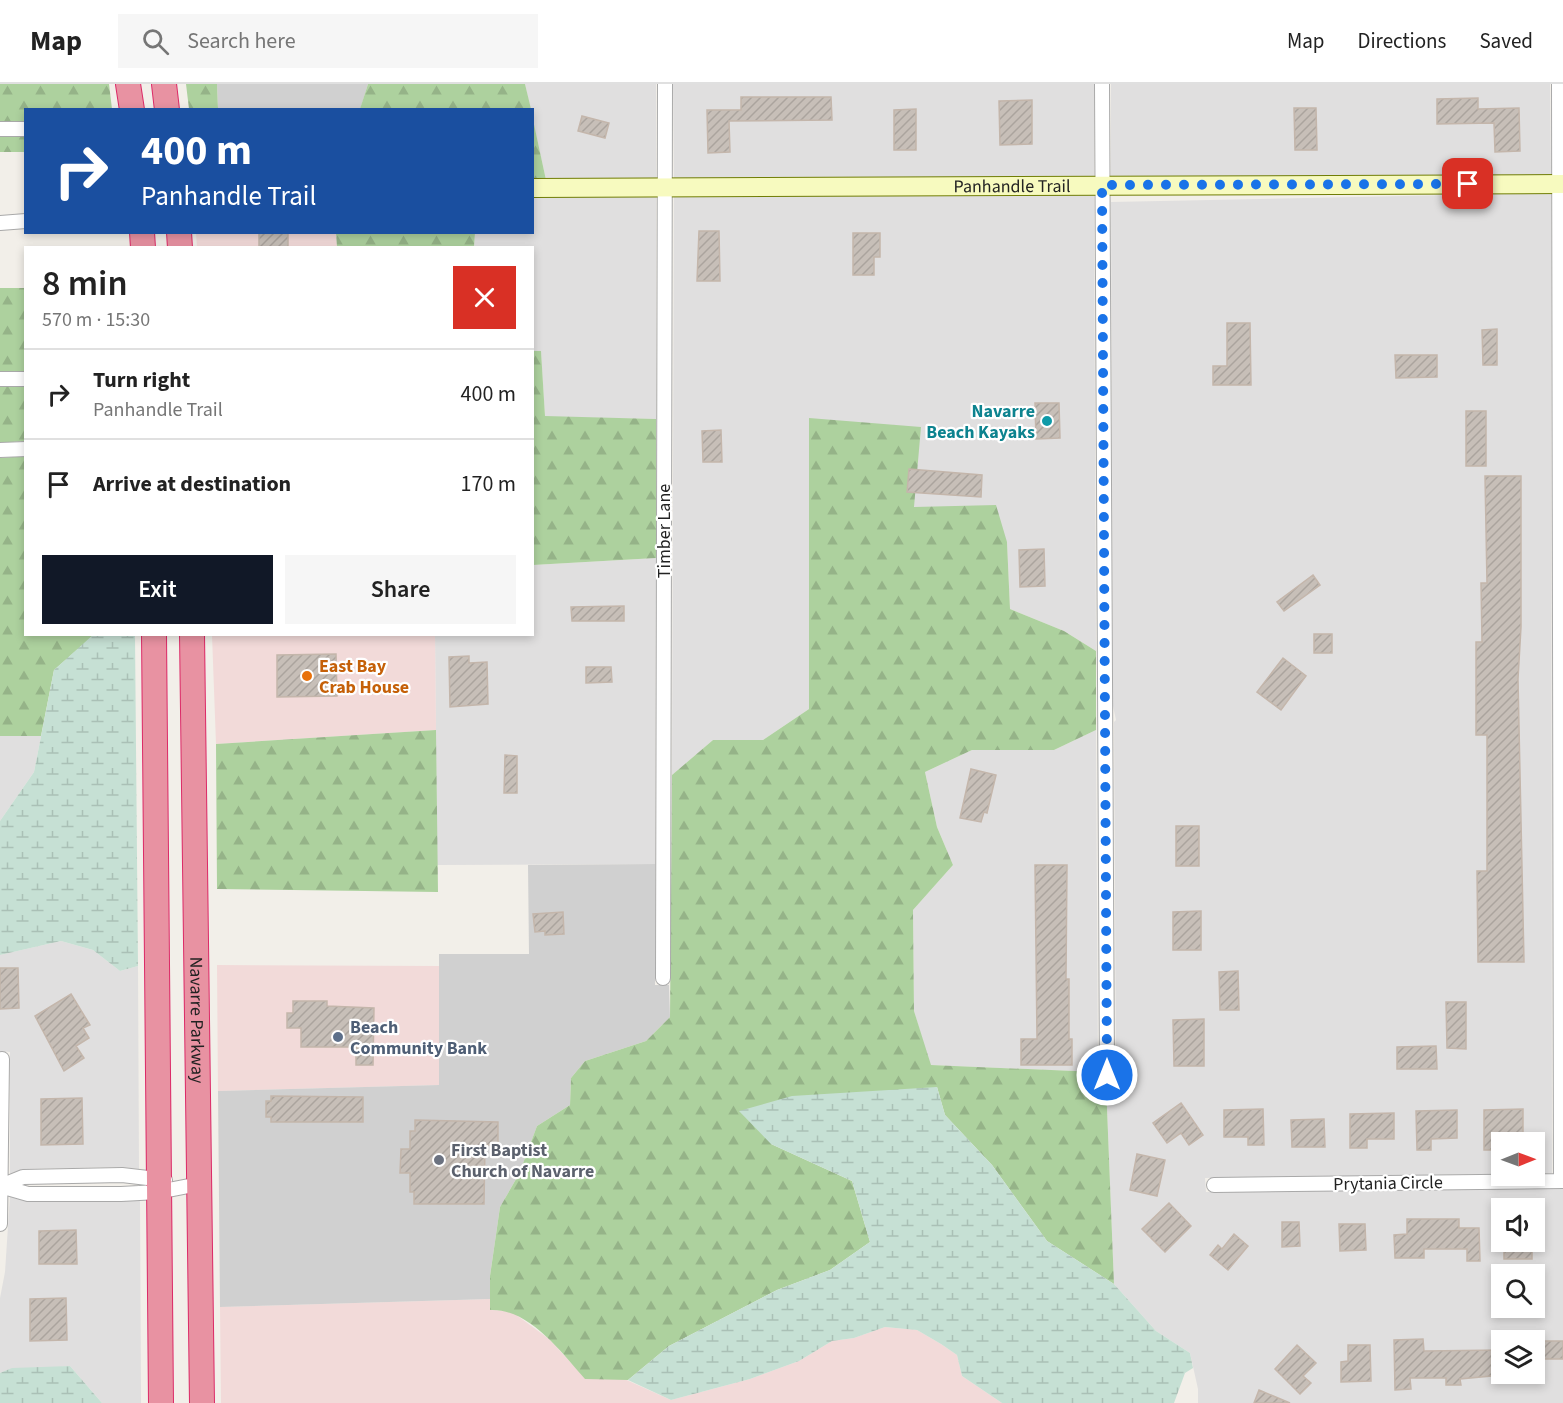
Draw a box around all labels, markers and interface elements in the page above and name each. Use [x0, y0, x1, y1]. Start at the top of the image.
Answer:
search box [118, 14, 538, 68]
text: Map [30, 21, 82, 61]
icon: search [139, 25, 172, 58]
text: Search here [187, 25, 296, 57]
text: Map [1287, 26, 1325, 56]
text: Directions [1358, 26, 1446, 56]
text: Saved [1479, 26, 1533, 56]
text: 400 m [141, 121, 252, 181]
icon: right [42, 132, 120, 210]
pin [1442, 158, 1493, 209]
icon: arrive [1451, 167, 1484, 200]
street label: Panhandle Trail [953, 174, 1071, 199]
text: Panhandle Trail [141, 177, 316, 216]
text: 8 min [42, 258, 128, 309]
button: close [453, 266, 516, 329]
text: 570 m · 15:30 [42, 306, 150, 334]
text: Turn right [93, 364, 190, 396]
icon: right [42, 378, 75, 411]
text: 400 m [461, 378, 516, 410]
text: Panhandle Trail [93, 396, 223, 424]
place label: Navarre Beach Kayaks [926, 399, 1035, 445]
marker: Navarre Beach Kayaks [1040, 414, 1054, 428]
icon: arrive [42, 468, 75, 501]
text: Arrive at destination [93, 468, 291, 500]
text: 170 m [461, 468, 516, 500]
street label: Timber Lane [652, 484, 677, 578]
button: Exit [42, 555, 273, 624]
button: Share [285, 555, 516, 624]
place label: East Bay Crab House [319, 654, 409, 700]
marker: East Bay Crab House [300, 669, 314, 683]
street label: Navarre Parkway [183, 956, 210, 1084]
place label: Beach Community Bank [350, 1015, 487, 1061]
marker: Beach Community Bank [331, 1030, 345, 1044]
position arrow [1075, 1043, 1139, 1107]
north arrow [1491, 1132, 1545, 1186]
map controls [1491, 1132, 1545, 1384]
place label: First Baptist Church of Navarre [451, 1138, 594, 1184]
marker: First Baptist Church of Navarre [432, 1153, 446, 1167]
street label: Prytania Circle [1333, 1170, 1443, 1197]
button: sound [1491, 1198, 1545, 1252]
button: search [1491, 1264, 1545, 1318]
button: layers [1491, 1330, 1545, 1384]

